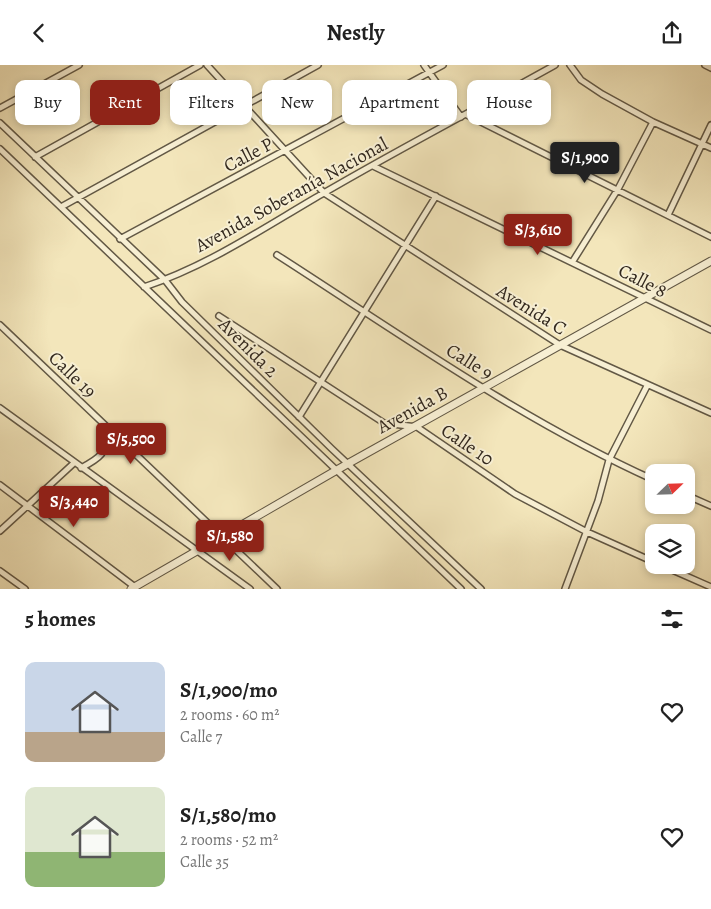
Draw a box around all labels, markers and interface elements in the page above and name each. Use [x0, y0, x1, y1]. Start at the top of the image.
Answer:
text: Nestly [326, 18, 385, 48]
icon: back [25, 19, 53, 47]
icon: share [658, 19, 686, 47]
chip: Buy [15, 80, 80, 125]
chip: Rent [90, 80, 160, 125]
chip: Filters [170, 80, 252, 125]
chip: New [262, 80, 332, 125]
chip: Apartment [342, 80, 457, 125]
chip: House [467, 80, 551, 125]
street label: Avenida Soberanía Nacional [190, 131, 393, 259]
street label: Calle P [219, 131, 278, 179]
pin: S/1,900 [539, 141, 631, 184]
text: S/1,900 [561, 147, 609, 169]
pin: S/3,610 [492, 213, 584, 256]
text: S/3,610 [515, 219, 561, 241]
street label: Calle 8 [614, 258, 671, 304]
street label: Avenida C [491, 278, 571, 342]
street label: Avenida 2 [212, 311, 284, 383]
street label: Calle 9 [441, 337, 498, 386]
street label: Calle 19 [43, 345, 102, 404]
street label: Avenida B [371, 380, 453, 440]
street label: Calle 10 [436, 418, 499, 472]
pin: S/5,500 [85, 423, 177, 465]
text: S/5,500 [107, 428, 155, 450]
north arrow [645, 464, 695, 514]
map controls [645, 464, 695, 574]
pin: S/3,440 [28, 485, 120, 528]
text: S/3,440 [50, 491, 98, 513]
pin: S/1,580 [184, 519, 276, 562]
button: layers [645, 524, 695, 574]
text: S/1,580 [207, 525, 253, 547]
text: 5 homes [25, 605, 96, 633]
icon: filters [658, 605, 686, 633]
text: S/1,900/mo [180, 676, 278, 704]
icon: home [65, 682, 125, 742]
icon: heart [658, 698, 686, 726]
text: 2 rooms · 60 m² [180, 704, 280, 726]
text: Calle 7 [180, 726, 222, 748]
text: S/1,580/mo [180, 801, 276, 829]
icon: home [65, 807, 125, 867]
icon: heart [658, 823, 686, 851]
text: 2 rooms · 52 m² [180, 829, 278, 851]
text: Calle 35 [180, 851, 229, 873]

